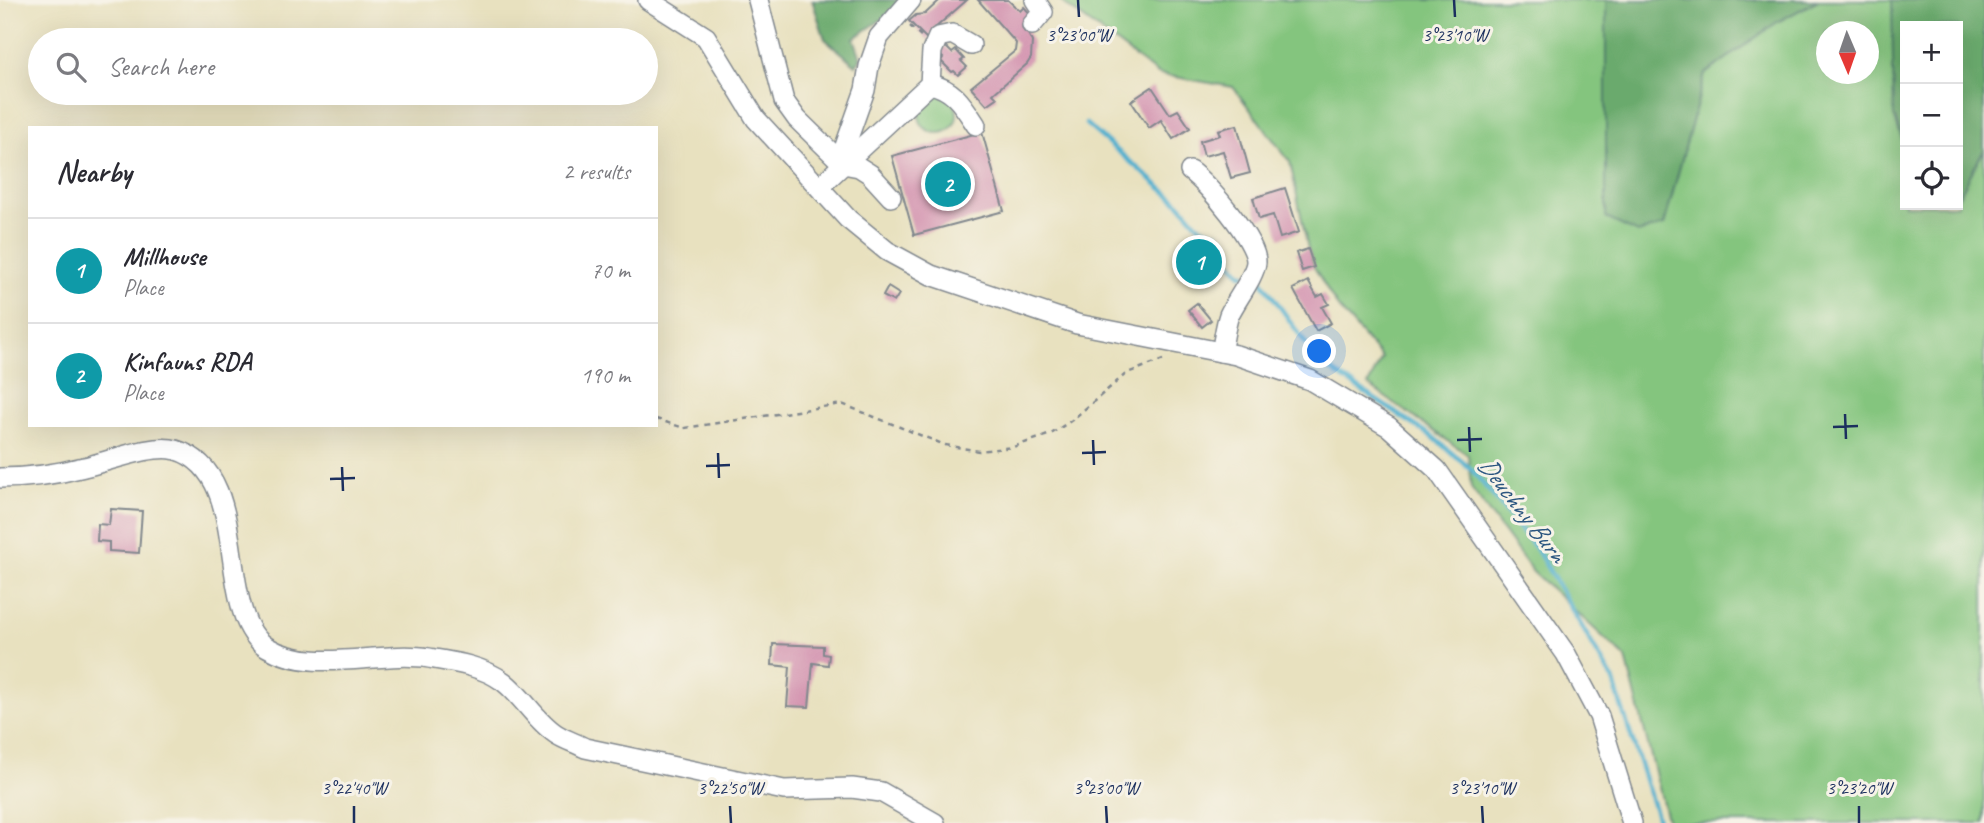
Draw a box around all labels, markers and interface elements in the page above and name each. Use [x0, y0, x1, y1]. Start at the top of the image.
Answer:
north arrow [1816, 21, 1879, 84]
map controls [1900, 21, 1963, 210]
button: + [1900, 21, 1963, 84]
text: 3°23'00"W [1047, 24, 1114, 46]
text: 3°23'10"W [1423, 24, 1490, 46]
search box [28, 28, 658, 105]
icon: search [52, 48, 90, 86]
text: Search here [108, 50, 214, 83]
button: − [1900, 84, 1963, 147]
button: locate [1900, 147, 1963, 210]
text: Nearby [56, 153, 132, 191]
text: 2 results [563, 157, 630, 186]
pin: 2 [925, 158, 971, 210]
pin: 1 [1176, 236, 1222, 288]
text: Millhouse [123, 240, 205, 273]
text: 1 [74, 256, 84, 285]
text: 70 m [591, 256, 630, 285]
text: Place [123, 273, 163, 302]
your location [1302, 334, 1336, 368]
text: Kinfauns RDA [123, 345, 251, 378]
text: 2 [74, 361, 84, 390]
text: 190 m [581, 361, 630, 390]
text: Place [123, 378, 163, 407]
water label: Deuchny Burn [1471, 450, 1576, 571]
text: 3°22'40"W [322, 777, 389, 799]
text: 3°22'50"W [698, 777, 765, 799]
text: 3°23'00"W [1074, 777, 1141, 799]
text: 3°23'10"W [1450, 777, 1517, 799]
text: 3°23'20"W [1827, 777, 1894, 799]

